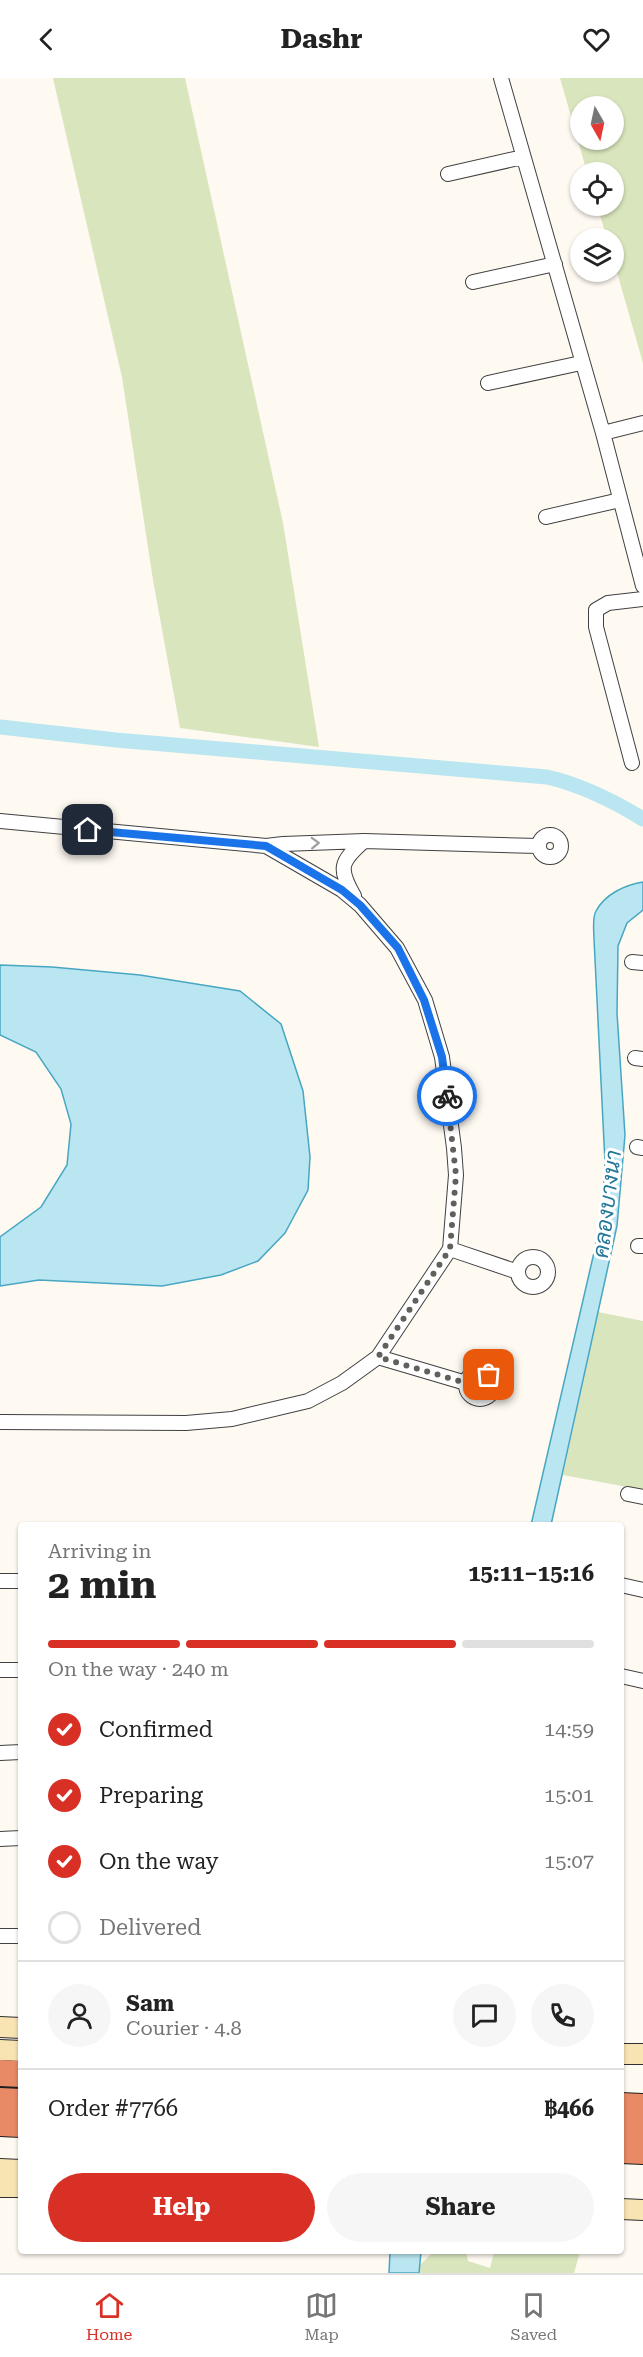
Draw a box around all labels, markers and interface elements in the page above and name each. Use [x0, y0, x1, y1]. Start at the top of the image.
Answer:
icon: back [30, 23, 63, 56]
text: Dashr [281, 23, 362, 55]
icon: heart [580, 23, 613, 56]
north arrow [570, 96, 624, 150]
map controls [570, 96, 624, 282]
button: locate [570, 162, 624, 216]
button: layers [570, 228, 624, 282]
pin [62, 804, 113, 855]
icon: home [71, 813, 104, 846]
one-way arrow [310, 836, 319, 849]
courier [417, 1066, 477, 1126]
icon: bike [431, 1080, 464, 1113]
water label: คลองบางนา [588, 1149, 626, 1259]
pin [463, 1349, 514, 1400]
icon: bag [472, 1358, 505, 1391]
text: Arriving in [48, 1539, 151, 1563]
text: 15:11–15:16 [468, 1561, 594, 1586]
text: 2 min [48, 1562, 156, 1608]
text: On the way · 240 m [48, 1657, 229, 1681]
icon: check [48, 1713, 81, 1746]
text: Confirmed [99, 1717, 213, 1742]
text: 14:59 [544, 1717, 594, 1741]
icon: check [48, 1779, 81, 1812]
text: Preparing [99, 1783, 203, 1808]
text: 15:01 [544, 1783, 594, 1807]
icon: check [48, 1845, 81, 1878]
text: On the way [99, 1849, 219, 1874]
text: 15:07 [544, 1849, 594, 1873]
text: Delivered [99, 1915, 201, 1940]
button: person [48, 1984, 111, 2047]
button: chat [453, 1984, 516, 2047]
button: phone [531, 1984, 594, 2047]
text: Sam [126, 1991, 174, 2016]
text: Courier · 4.8 [126, 2016, 242, 2040]
text: Order #7766 [48, 2096, 178, 2121]
text: ฿466 [545, 2096, 594, 2121]
button: Help [48, 2173, 315, 2242]
button: Share [327, 2173, 594, 2242]
tab: Home [86, 2289, 132, 2344]
tab: Map [304, 2289, 339, 2344]
tab: Saved [511, 2289, 557, 2344]

